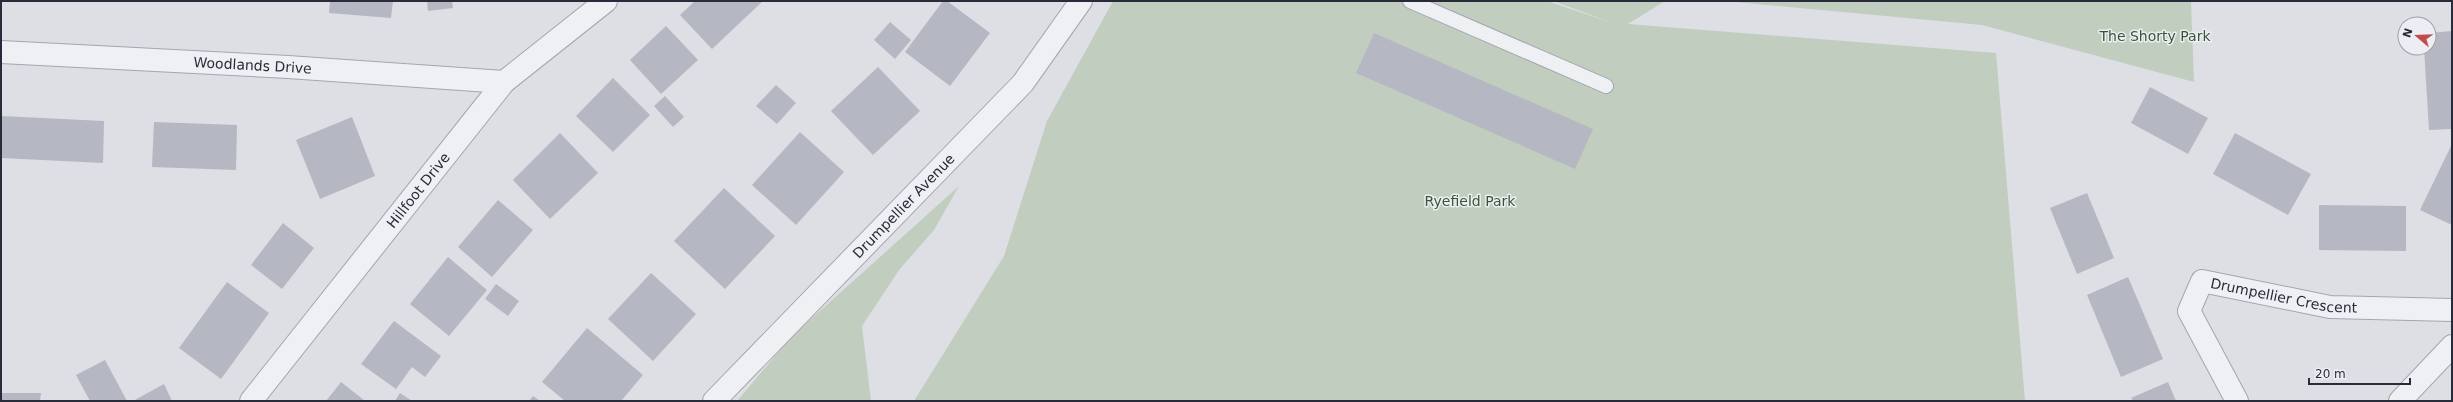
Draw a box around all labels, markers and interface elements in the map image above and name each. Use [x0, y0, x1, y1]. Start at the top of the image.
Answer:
north arrow [2397, 16, 2437, 56]
text: N [2400, 26, 2416, 39]
park label: The Shorty Park [2098, 28, 2211, 44]
street label: Woodlands Drive [193, 54, 312, 77]
street label: Hillfoot Drive [383, 149, 453, 231]
street label: Drumpellier Avenue [849, 150, 958, 261]
park label: Ryefield Park [1425, 193, 1516, 209]
street label: Drumpellier Crescent [2209, 275, 2358, 316]
scale bar [2309, 360, 2410, 386]
text: 20 m [2315, 367, 2346, 381]

